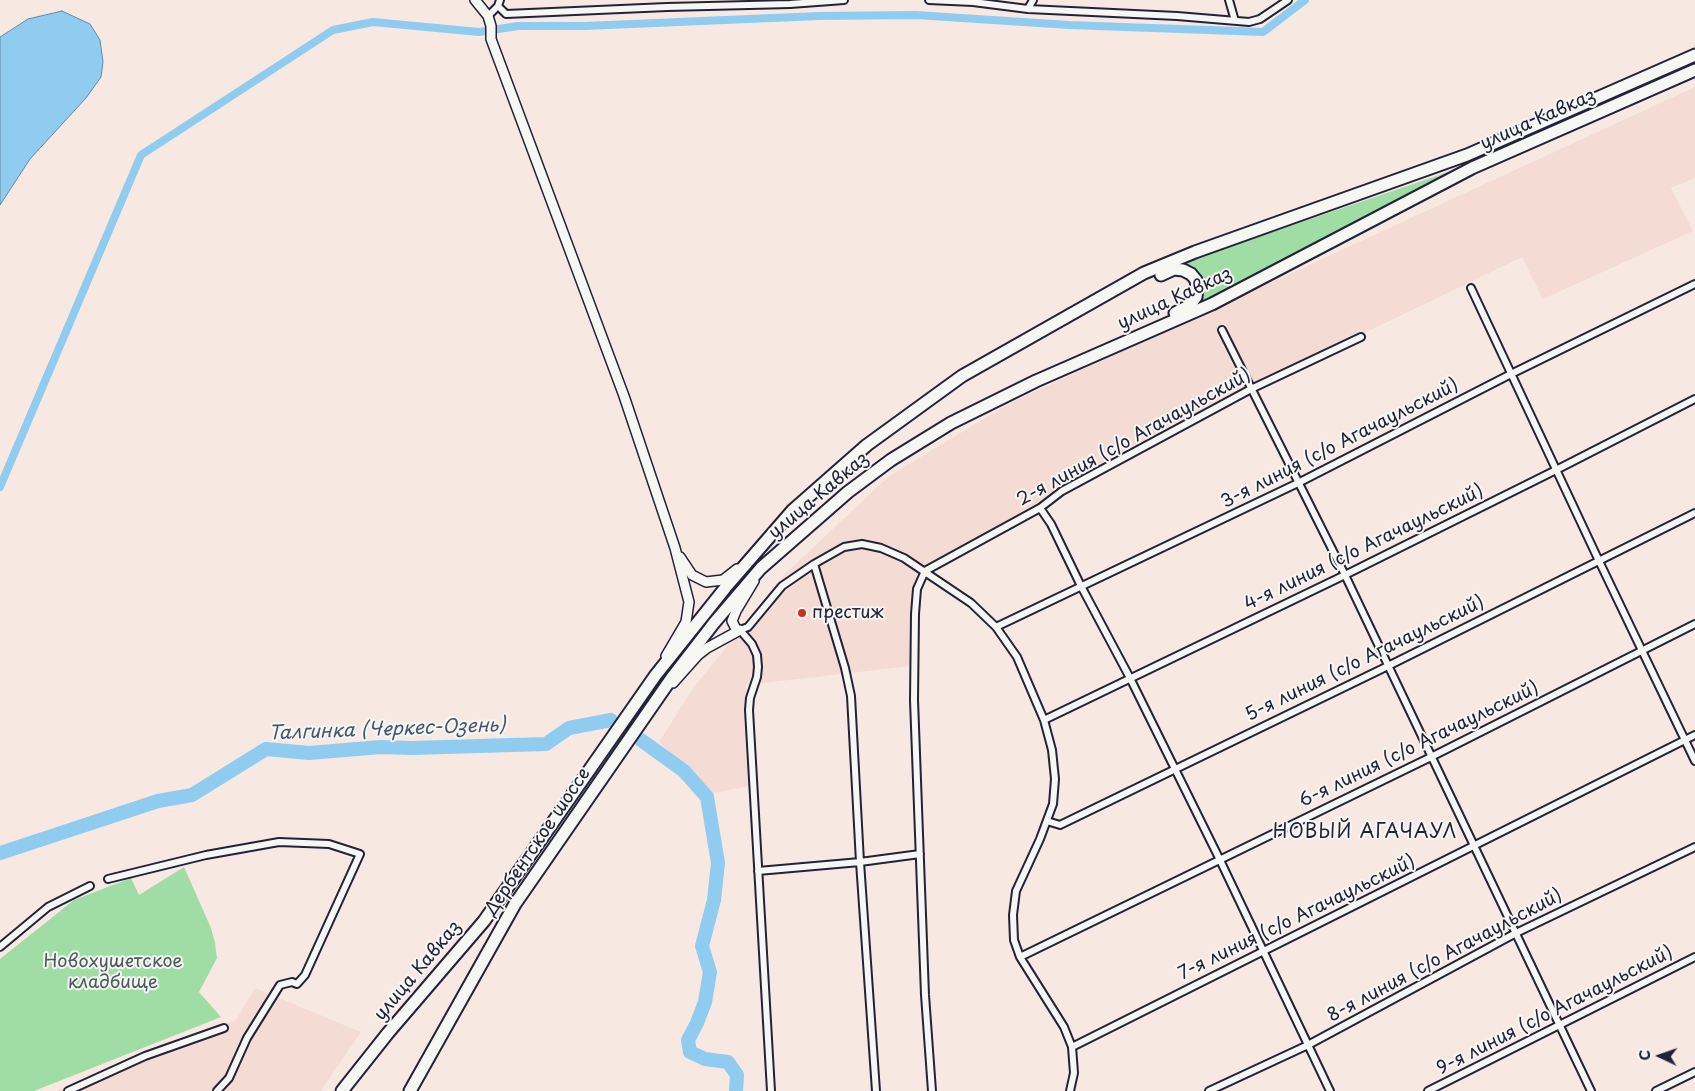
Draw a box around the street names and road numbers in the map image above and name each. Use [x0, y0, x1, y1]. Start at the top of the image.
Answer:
street label: улица Кавказ [1477, 85, 1599, 155]
street label: улица Кавказ [1114, 263, 1236, 335]
street label: 2-я линия (с/о Агачаульский) [1013, 365, 1255, 511]
street label: 3-я линия (с/о Агачаульский) [1218, 375, 1462, 513]
street label: улица Кавказ [765, 448, 873, 544]
street label: 4-я линия (с/о Агачаульский) [1241, 481, 1487, 615]
street label: 5-я линия (с/о Агачаульский) [1242, 592, 1488, 726]
street label: 6-я линия (с/о Агачаульский) [1296, 677, 1542, 813]
street label: Дербентское шоссе [480, 764, 596, 920]
street label: 7-я линия (с/о Агачаульский) [1175, 851, 1419, 985]
street label: 8-я линия (с/о Агачаульский) [1324, 885, 1566, 1027]
street label: улица Кавказ [370, 917, 466, 1025]
street label: 9-я линия (с/о Агачаульский) [1433, 942, 1677, 1080]

